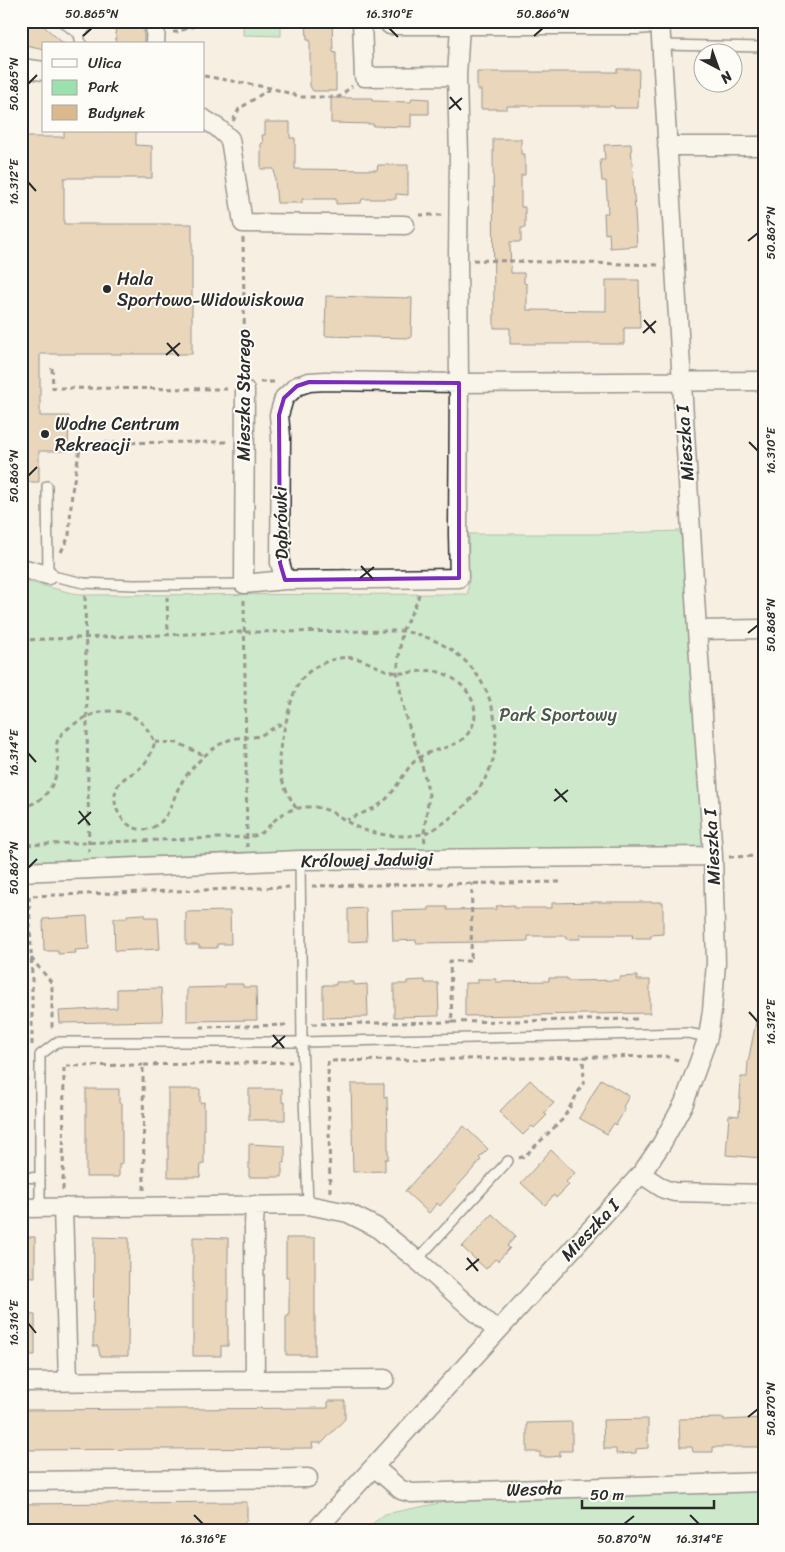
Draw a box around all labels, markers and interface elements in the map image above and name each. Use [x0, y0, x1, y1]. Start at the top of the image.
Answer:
text: 50.865°N [65, 3, 119, 25]
text: 16.310°E [366, 3, 414, 25]
text: 50.866°N [517, 3, 570, 25]
legend [42, 42, 205, 132]
north arrow [692, 42, 742, 92]
text: Ulica [88, 50, 122, 76]
text: 50.865°N [3, 57, 25, 111]
text: N [714, 64, 739, 90]
text: Park [88, 74, 119, 100]
text: Budynek [88, 100, 146, 126]
text: 16.312°E [3, 158, 25, 205]
text: 50.867°N [760, 206, 782, 259]
place label: Hala Sportowo-Widowiskowa [117, 263, 305, 316]
marker: Hala Sportowo-Widowiskowa [101, 283, 113, 295]
street label: Mieszka Starego [228, 329, 260, 461]
street label: Mieszka I [666, 402, 704, 482]
place label: Wodne Centrum Rekreacji [55, 408, 180, 461]
text: 16.310°E [760, 426, 782, 474]
marker: Wodne Centrum Rekreacji [39, 428, 51, 440]
text: 50.866°N [3, 449, 25, 502]
street label: Dąbrówki [264, 485, 298, 560]
text: 50.868°N [760, 598, 782, 652]
park label: Park Sportowy [499, 699, 617, 731]
text: 16.314°E [3, 728, 25, 776]
street label: Mieszka I [694, 806, 730, 886]
text: 50.867°N [3, 841, 25, 894]
street label: Królowej Jadwigi [301, 843, 434, 877]
text: 16.312°E [760, 998, 782, 1045]
street label: Mieszka I [552, 1190, 629, 1269]
text: 16.316°E [3, 1299, 25, 1346]
text: 50.870°N [760, 1381, 782, 1436]
street label: Wesoła [506, 1472, 562, 1506]
scale bar [582, 1477, 715, 1509]
text: 50 m [590, 1482, 625, 1508]
text: 16.316°E [180, 1528, 227, 1550]
text: 50.870°N [597, 1528, 652, 1550]
text: 16.314°E [676, 1528, 724, 1550]

